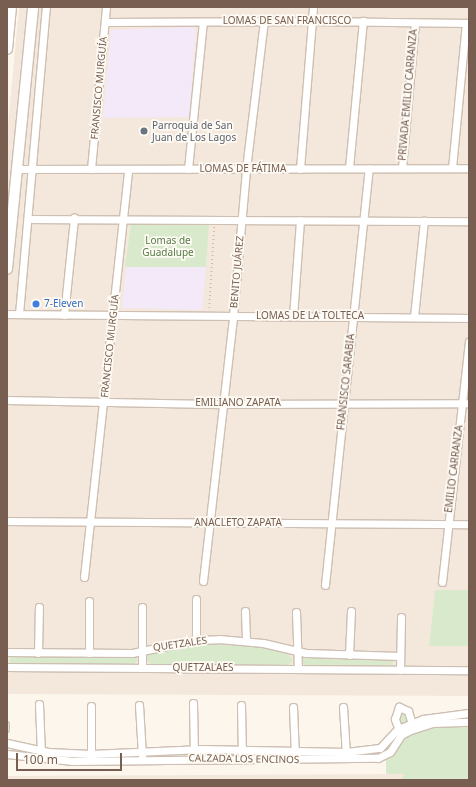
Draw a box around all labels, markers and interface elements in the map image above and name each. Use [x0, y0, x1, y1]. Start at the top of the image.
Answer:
street label: LOMAS DE SAN FRANCISCO [223, 15, 351, 27]
street label: PRIVADA EMILIO CARRANZA [396, 29, 420, 161]
street label: FRANSISCO MURGUÍA [89, 36, 109, 140]
place label: Parroquia de San Juan de Los Lagos [152, 119, 236, 142]
marker: Parroquia de San Juan de Los Lagos [139, 126, 149, 136]
street label: LOMAS DE FÁTIMA [200, 163, 286, 175]
park label: Lomas de Guadalupe [142, 234, 194, 258]
street label: BENITO JUÁREZ [228, 235, 246, 309]
street label: FRANCISCO MURGUÍA [99, 294, 121, 398]
place label: 7-Eleven [44, 298, 83, 310]
marker: 7-Eleven [31, 299, 41, 309]
street label: LOMAS DE LA TOLTECA [256, 310, 364, 322]
street label: FRANSISCO SARABIA [335, 333, 357, 431]
street label: EMILIANO ZAPATA [195, 397, 281, 409]
street label: EMILIO CARRANZA [443, 424, 465, 514]
street label: ANACLETO ZAPATA [194, 517, 282, 529]
street label: QUETZALES [152, 634, 208, 654]
street label: QUETZALAES [172, 662, 234, 674]
scale bar [18, 745, 124, 771]
text: 100 m [23, 751, 58, 768]
street label: CALZADA LOS ENCINOS [188, 752, 300, 766]

